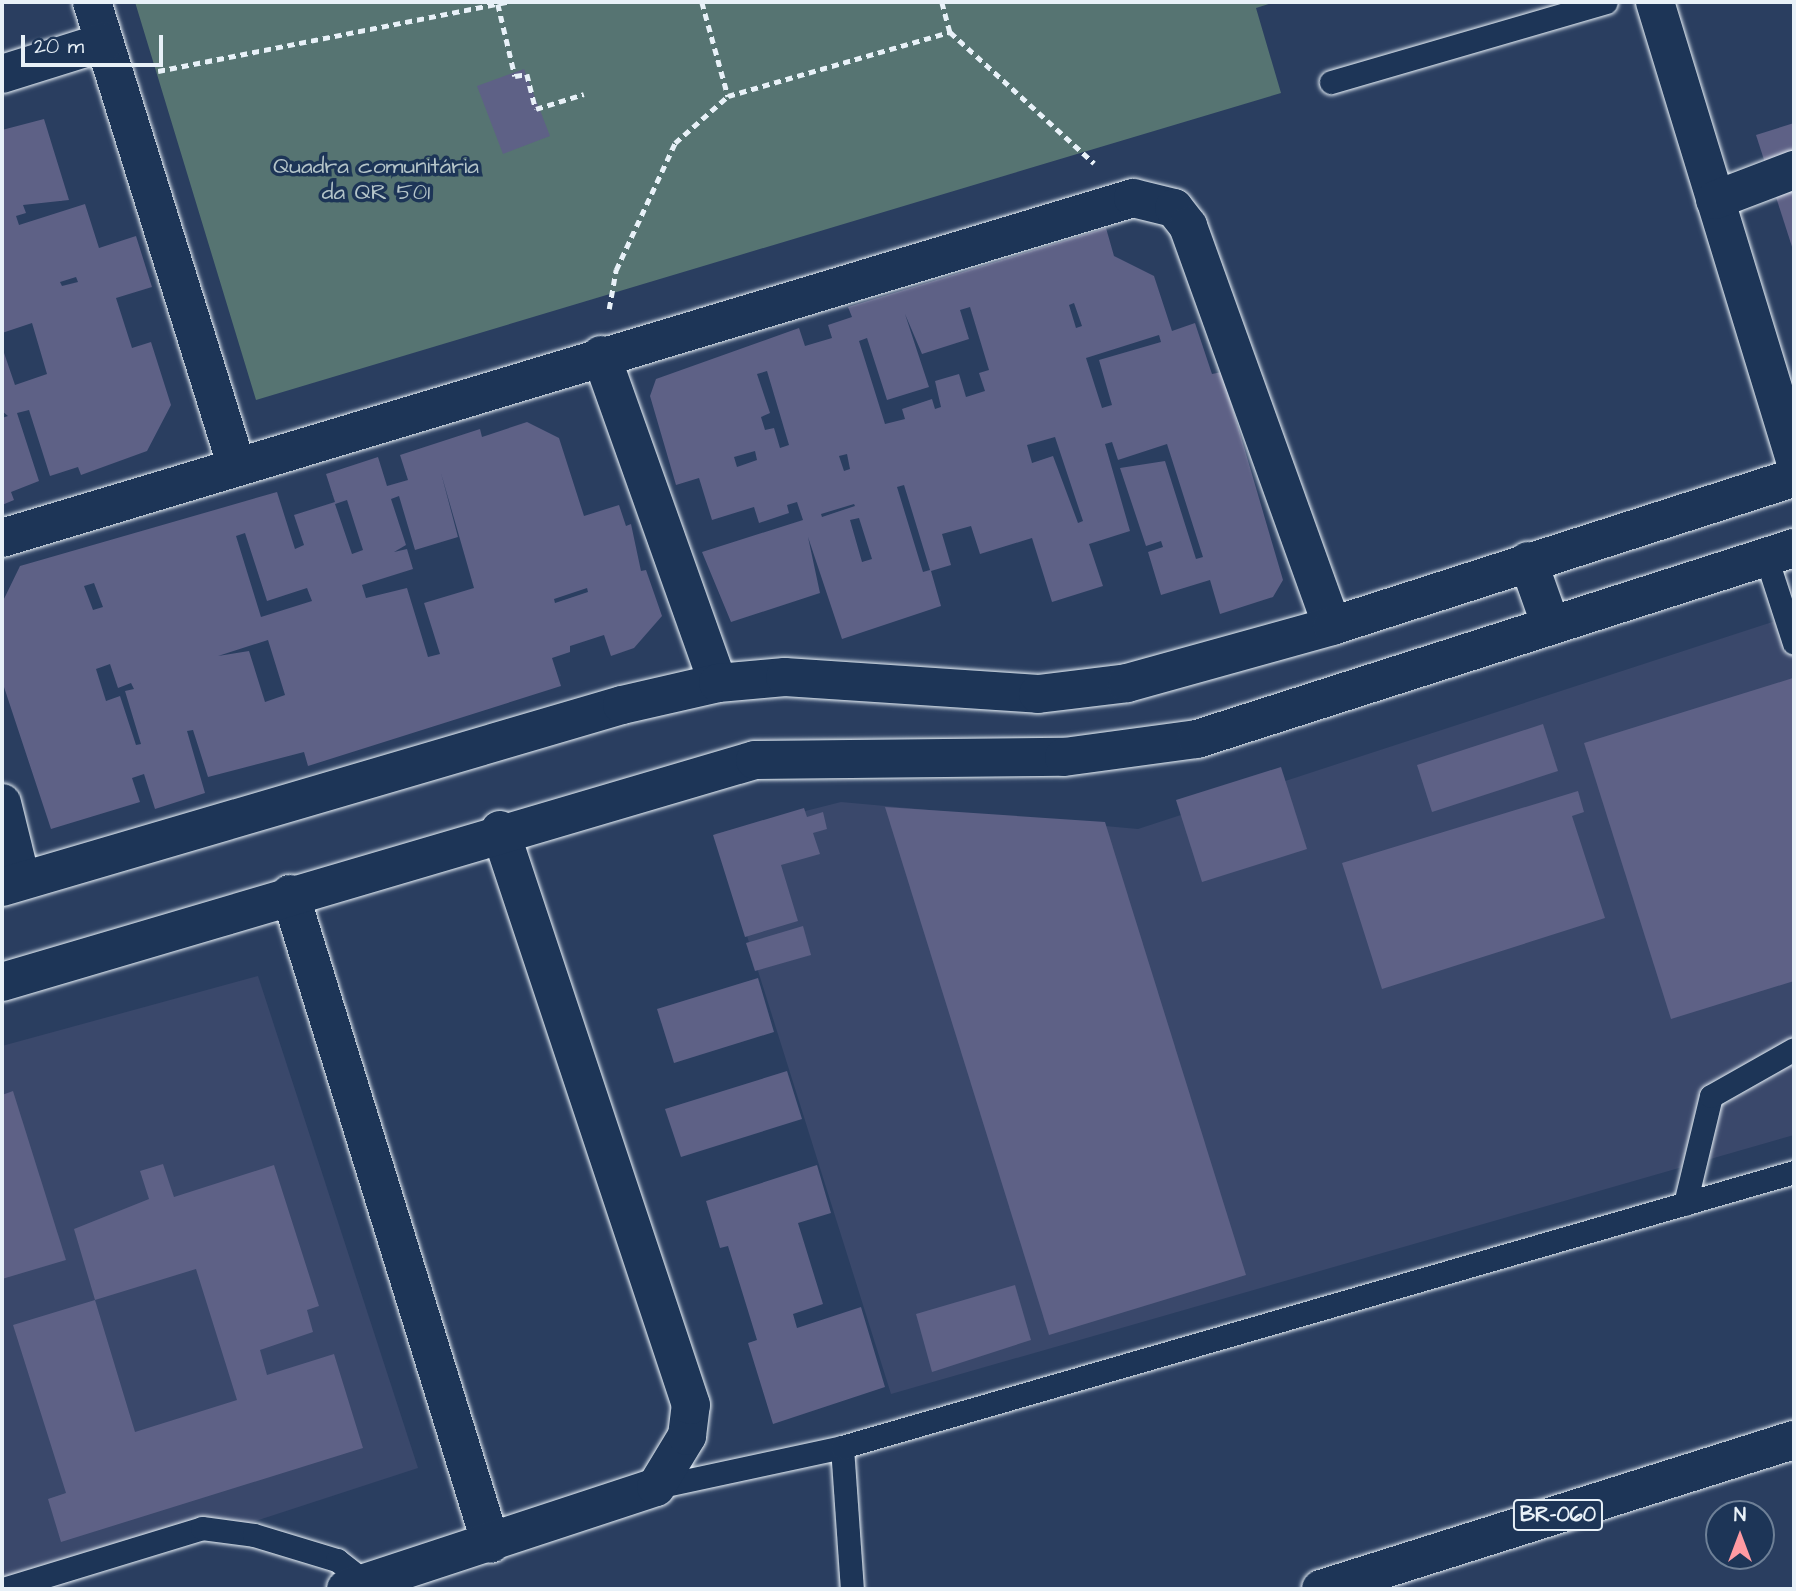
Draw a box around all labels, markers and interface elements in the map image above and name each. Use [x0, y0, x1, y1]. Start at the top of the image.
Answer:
scale bar [24, 21, 166, 65]
text: 20 m [34, 32, 84, 61]
park label: Quadra comunitária da QR 501 [273, 152, 479, 206]
road number: BR-060 [1512, 1498, 1604, 1532]
north arrow [1705, 1500, 1775, 1570]
text: N [1734, 1502, 1746, 1529]

